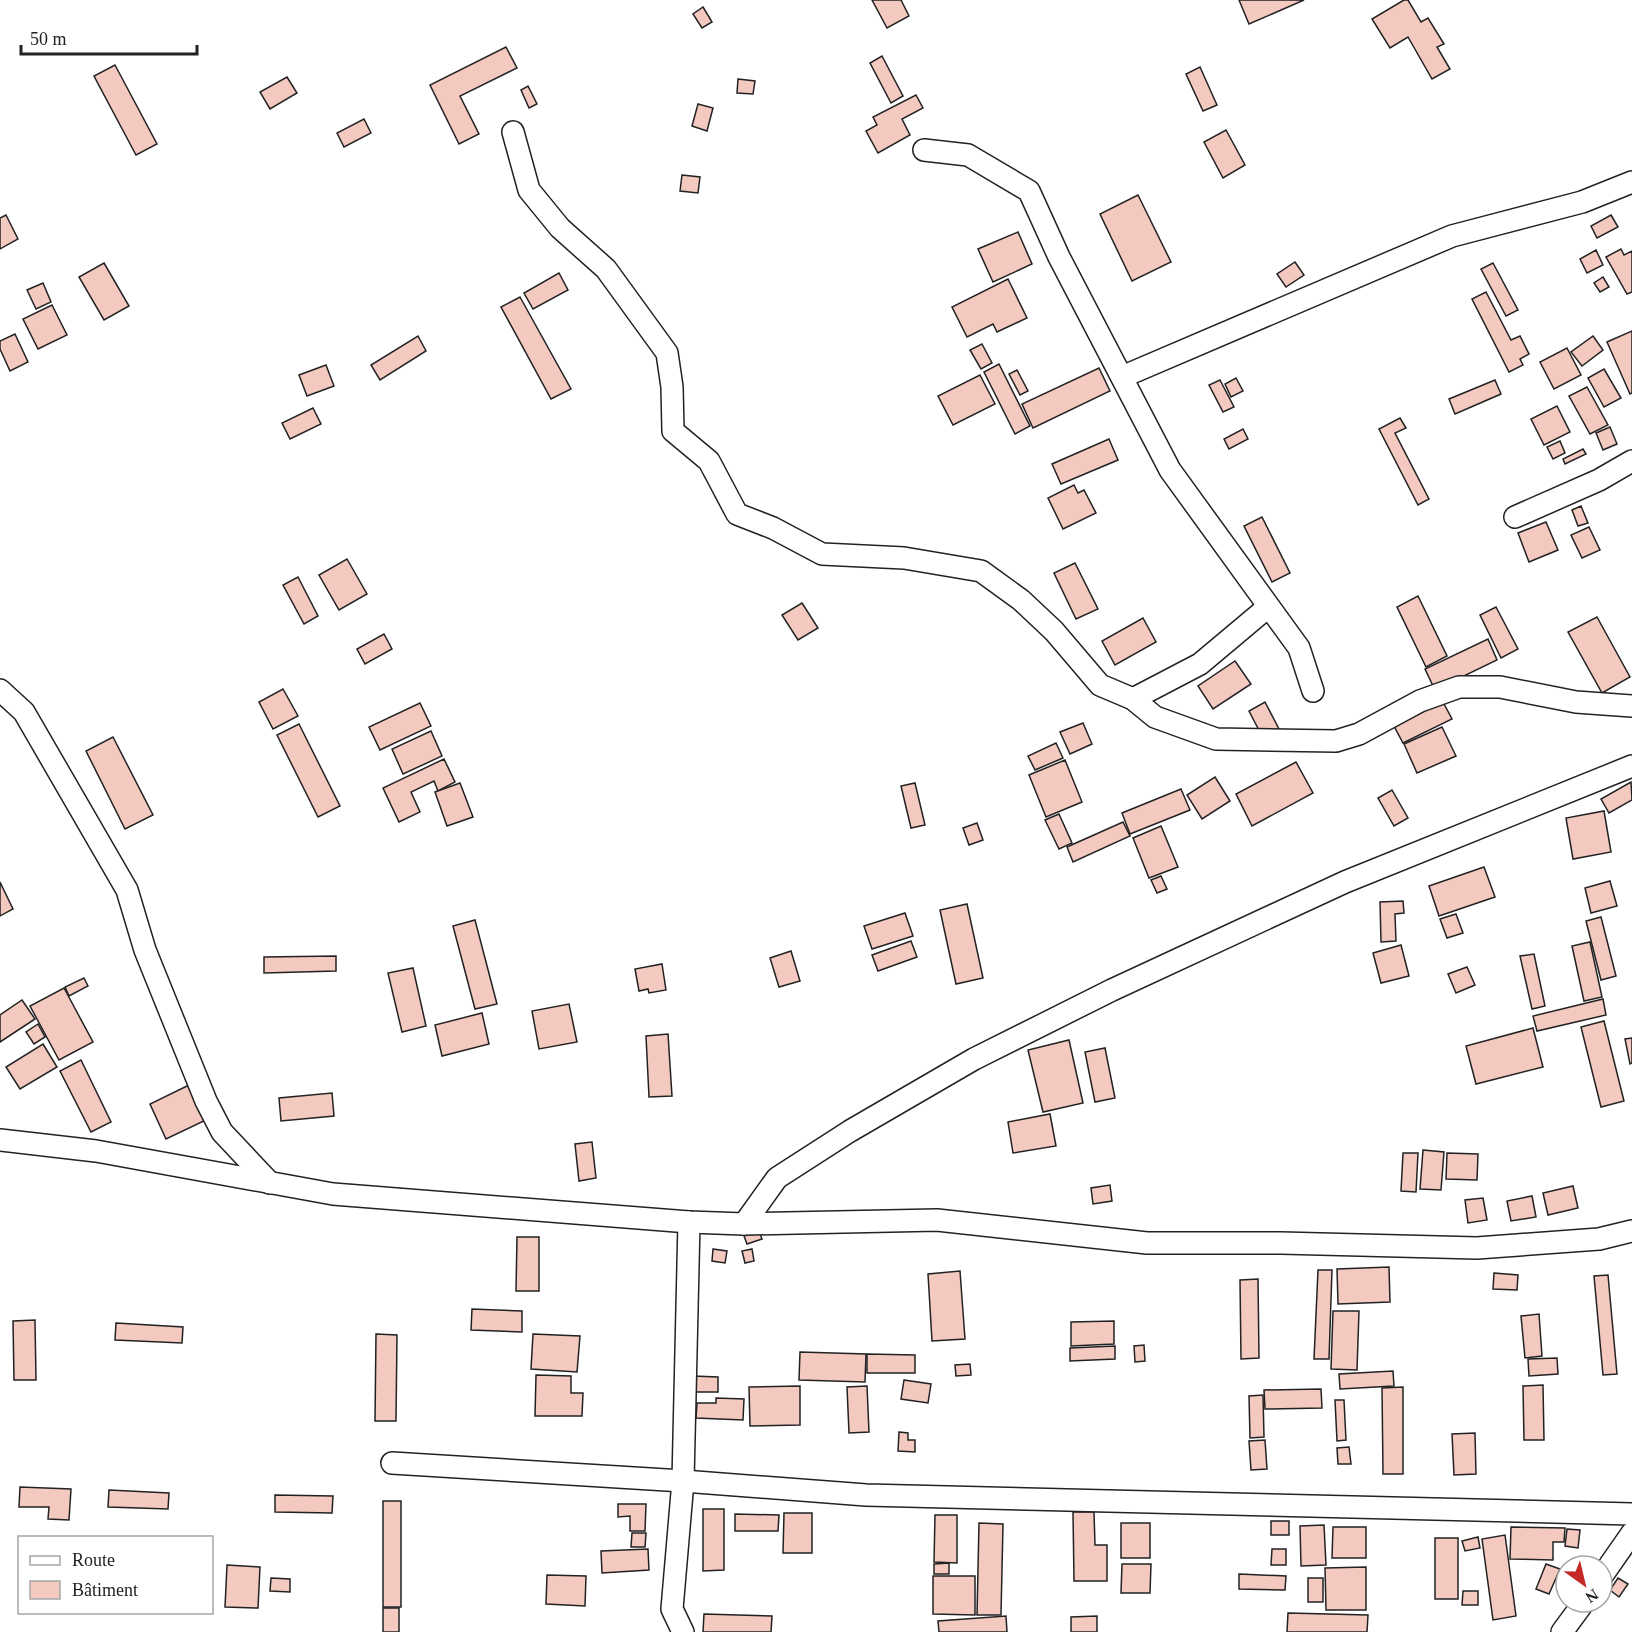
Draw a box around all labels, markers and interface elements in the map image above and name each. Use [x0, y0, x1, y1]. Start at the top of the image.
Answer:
scale bar [21, 18, 196, 56]
text: 50 m [30, 29, 67, 49]
legend [18, 1536, 213, 1614]
text: Route [72, 1550, 115, 1570]
north arrow [1554, 1554, 1614, 1614]
text: Bâtiment [72, 1580, 138, 1600]
text: N [1582, 1586, 1602, 1607]

